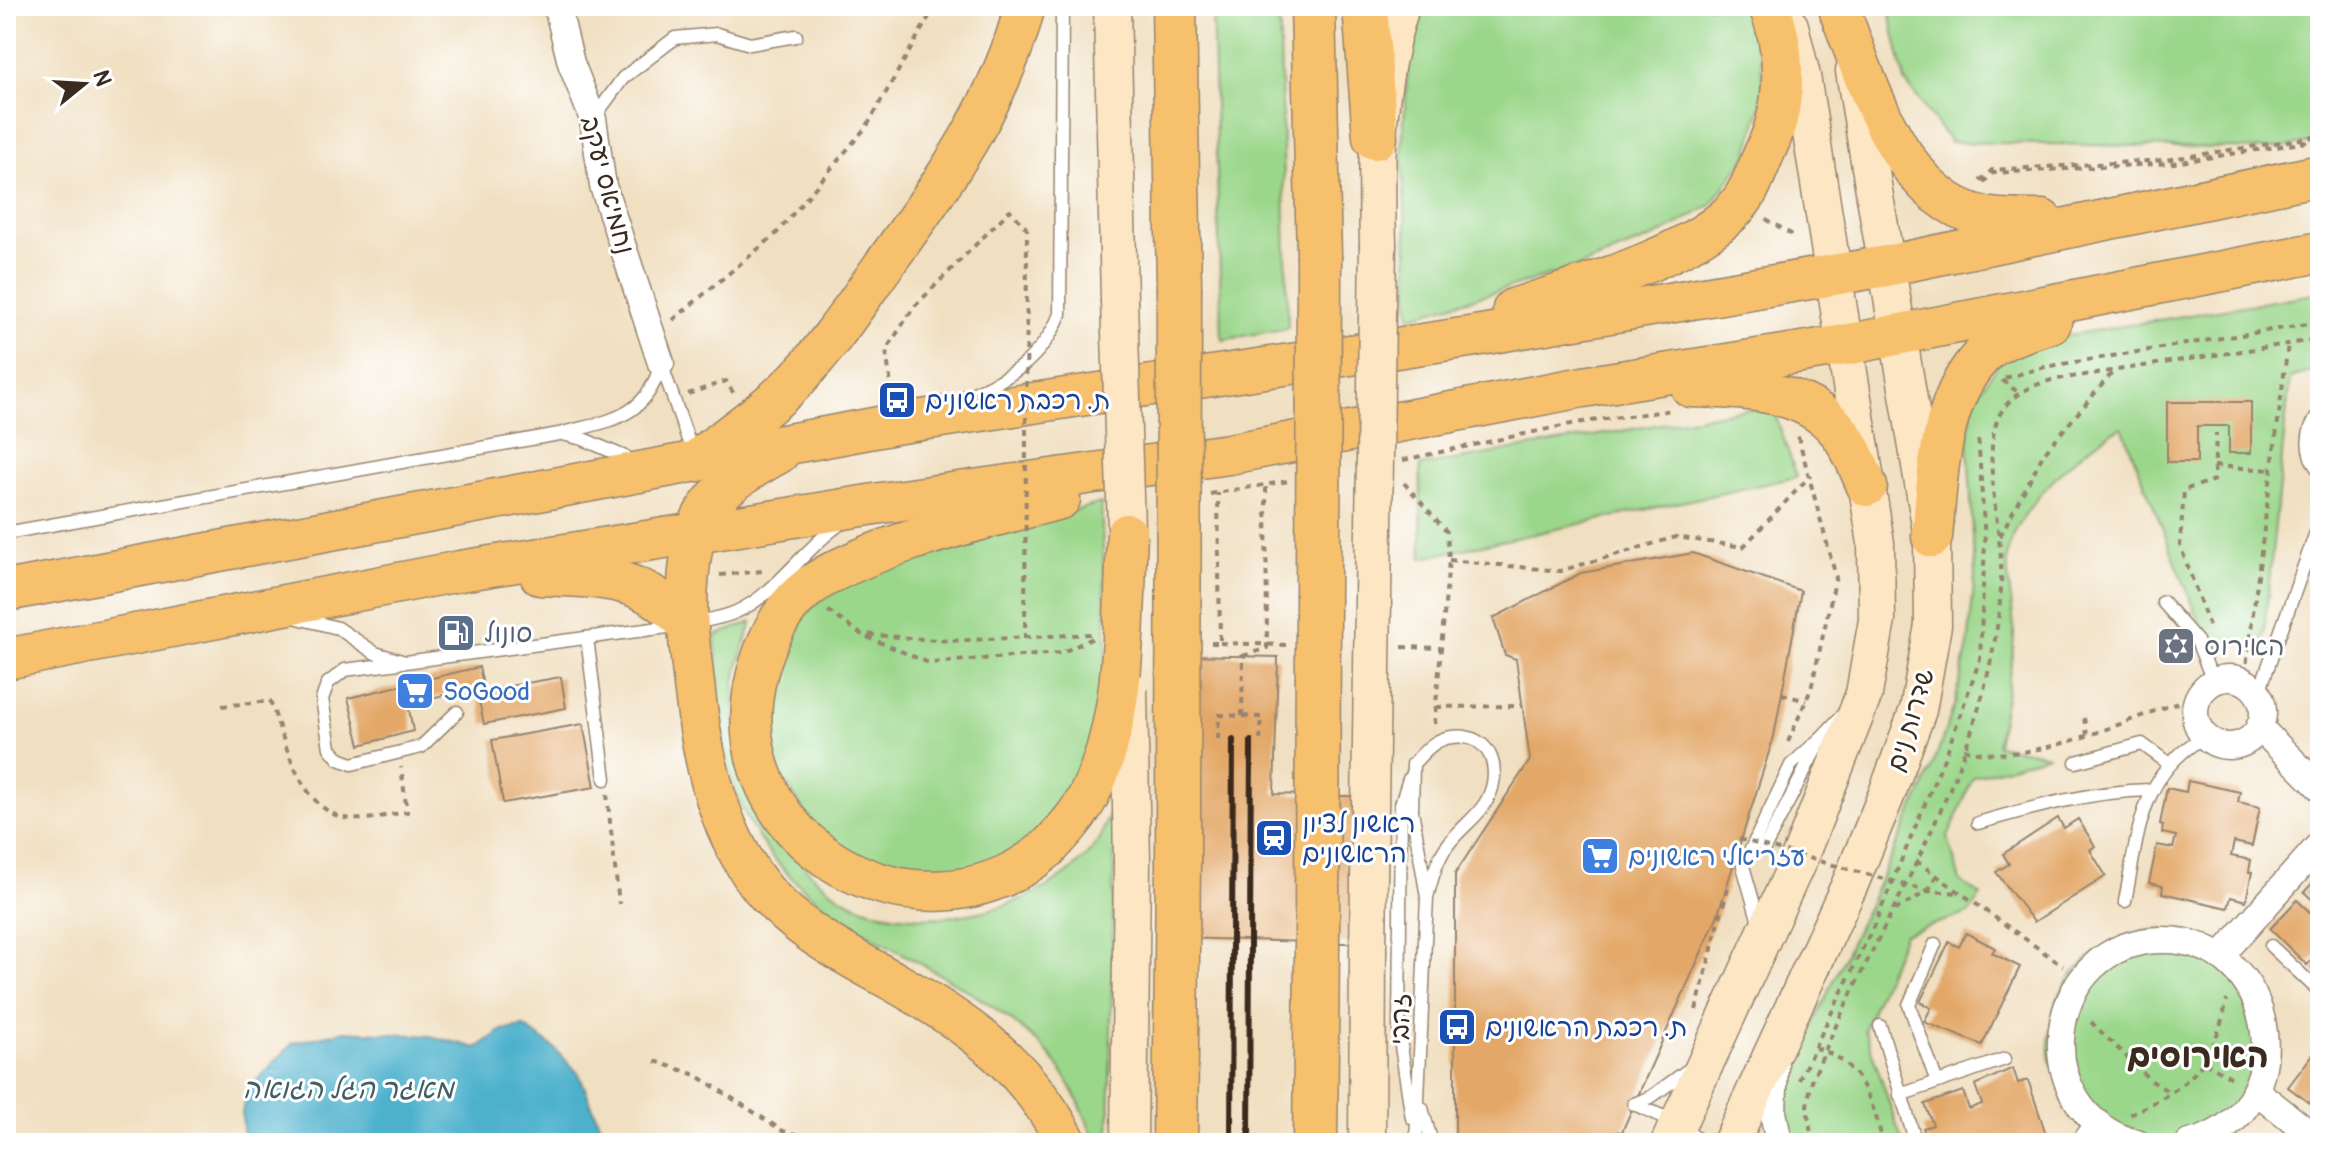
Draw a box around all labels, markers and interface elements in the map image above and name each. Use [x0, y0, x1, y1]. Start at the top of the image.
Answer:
north arrow [44, 44, 124, 124]
text: N [86, 67, 118, 90]
street label: נחמיאס יעקב [573, 113, 641, 258]
bus stop icon: ת. רכבת ראשונים [876, 379, 918, 421]
place label: ת. רכבת ראשונים [925, 385, 1110, 417]
fuel station icon: סונול [435, 612, 477, 654]
place label: סונול [484, 618, 532, 650]
synagogue icon: האירוס [2155, 625, 2197, 667]
place label: האירוס [2204, 631, 2285, 663]
street label: שדרות נים [1880, 665, 1942, 776]
supermarket icon: SoGood [394, 670, 436, 712]
place label: SoGood [443, 676, 530, 708]
place label: ראשון לציון הראשונים [1302, 808, 1416, 870]
station icon: ראשון לציון הראשונים [1253, 817, 1295, 859]
supermarket icon: עזריאלי ראשונים [1579, 835, 1621, 877]
place label: עזריאלי ראשונים [1628, 841, 1805, 873]
street label: זהבי [1384, 993, 1418, 1046]
bus stop icon: ת. רכבת הראשונים [1436, 1006, 1478, 1048]
place label: ת. רכבת הראשונים [1485, 1012, 1687, 1044]
district label: האירוסים [2127, 1035, 2269, 1078]
water label: מאגר הגל הגואה [242, 1072, 455, 1107]

